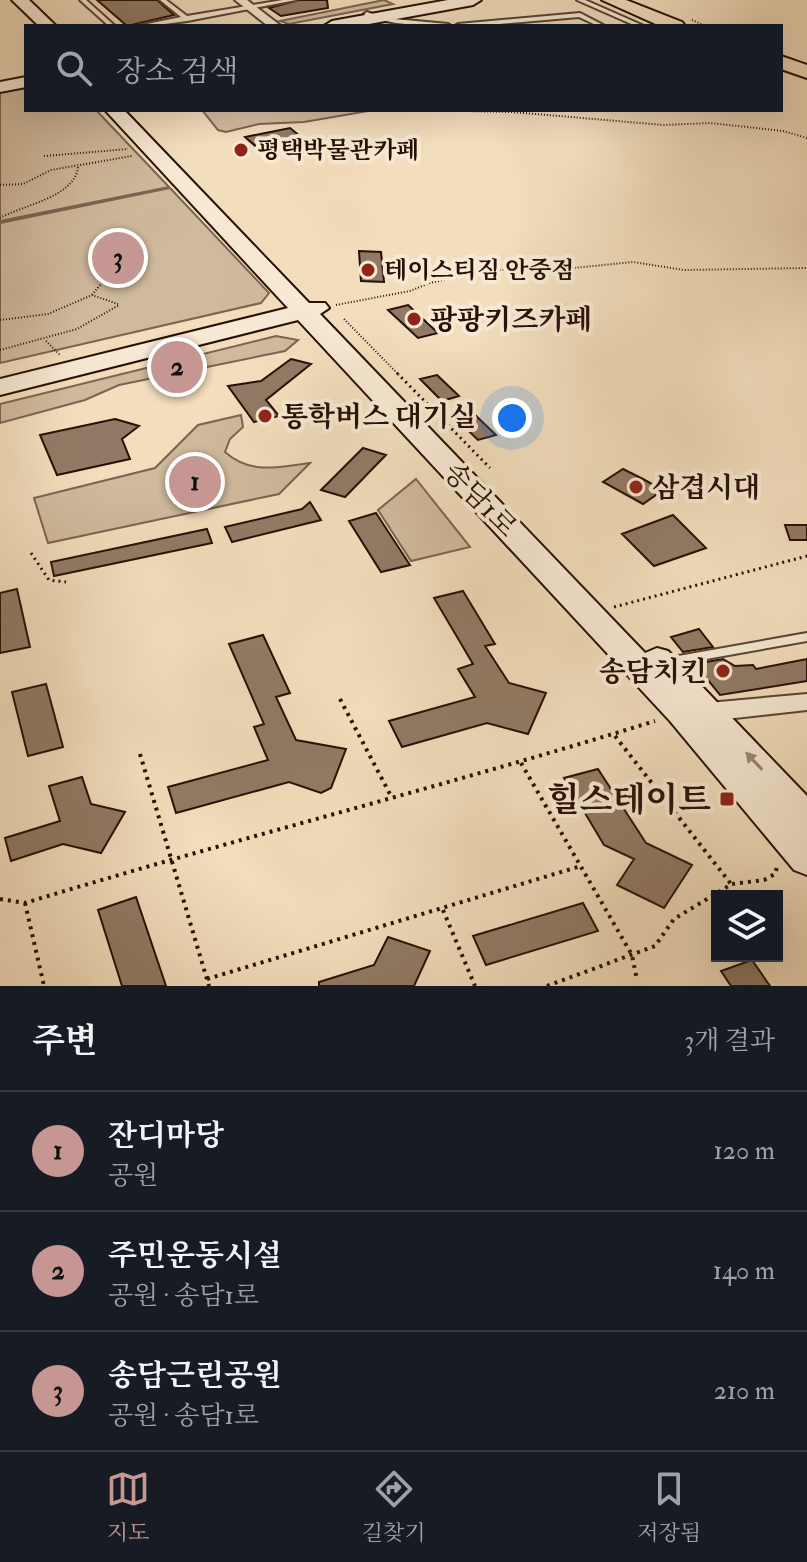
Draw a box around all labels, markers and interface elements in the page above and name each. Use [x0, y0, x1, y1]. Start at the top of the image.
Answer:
search box [24, 24, 783, 112]
icon: search [52, 46, 96, 90]
text: 장소 검색 [116, 53, 238, 90]
place label: 평택박물관카페 [257, 135, 419, 166]
marker: 평택박물관카페 [232, 141, 250, 159]
pin: 3 [92, 228, 144, 288]
place label: 테이스티짐 안중점 [384, 255, 575, 286]
marker: 테이스티짐 안중점 [359, 261, 377, 279]
place label: 팡팡키즈카페 [430, 303, 592, 338]
marker: 팡팡키즈카페 [405, 310, 423, 328]
pin: 2 [151, 337, 203, 397]
your location [492, 398, 532, 438]
place label: 통학버스 대기실 [281, 400, 476, 435]
marker: 통학버스 대기실 [256, 407, 274, 425]
pin: 1 [169, 452, 221, 512]
street label: 송담1로 [436, 455, 524, 545]
place label: 삼겹시대 [652, 471, 760, 506]
marker: 삼겹시대 [627, 478, 645, 496]
place label: 송담치킨 [599, 655, 707, 690]
marker: 송담치킨 [714, 662, 732, 680]
one-way arrow [746, 752, 764, 771]
place label: 힐스테이트 [547, 779, 711, 822]
marker: 힐스테이트 [718, 790, 736, 808]
map controls [711, 890, 783, 962]
button: layers [711, 890, 783, 962]
text: 주변 [32, 1020, 98, 1063]
text: 3개 결과 [684, 1025, 775, 1057]
text: 잔디마당 [108, 1117, 224, 1154]
text: 1 [53, 1135, 63, 1167]
text: 120 m [714, 1135, 775, 1167]
text: 공원 [108, 1160, 158, 1192]
text: 주민운동시설 [108, 1237, 282, 1274]
text: 2 [51, 1255, 65, 1287]
text: 140 m [713, 1255, 775, 1287]
text: 공원 · 송담1로 [108, 1280, 259, 1312]
text: 송담근린공원 [108, 1357, 282, 1394]
text: 3 [53, 1375, 63, 1407]
text: 210 m [714, 1375, 775, 1407]
text: 공원 · 송담1로 [108, 1400, 259, 1432]
tab: 지도 [106, 1467, 150, 1547]
tab: 길찾기 [362, 1467, 425, 1547]
tab: 저장됨 [637, 1467, 701, 1547]

